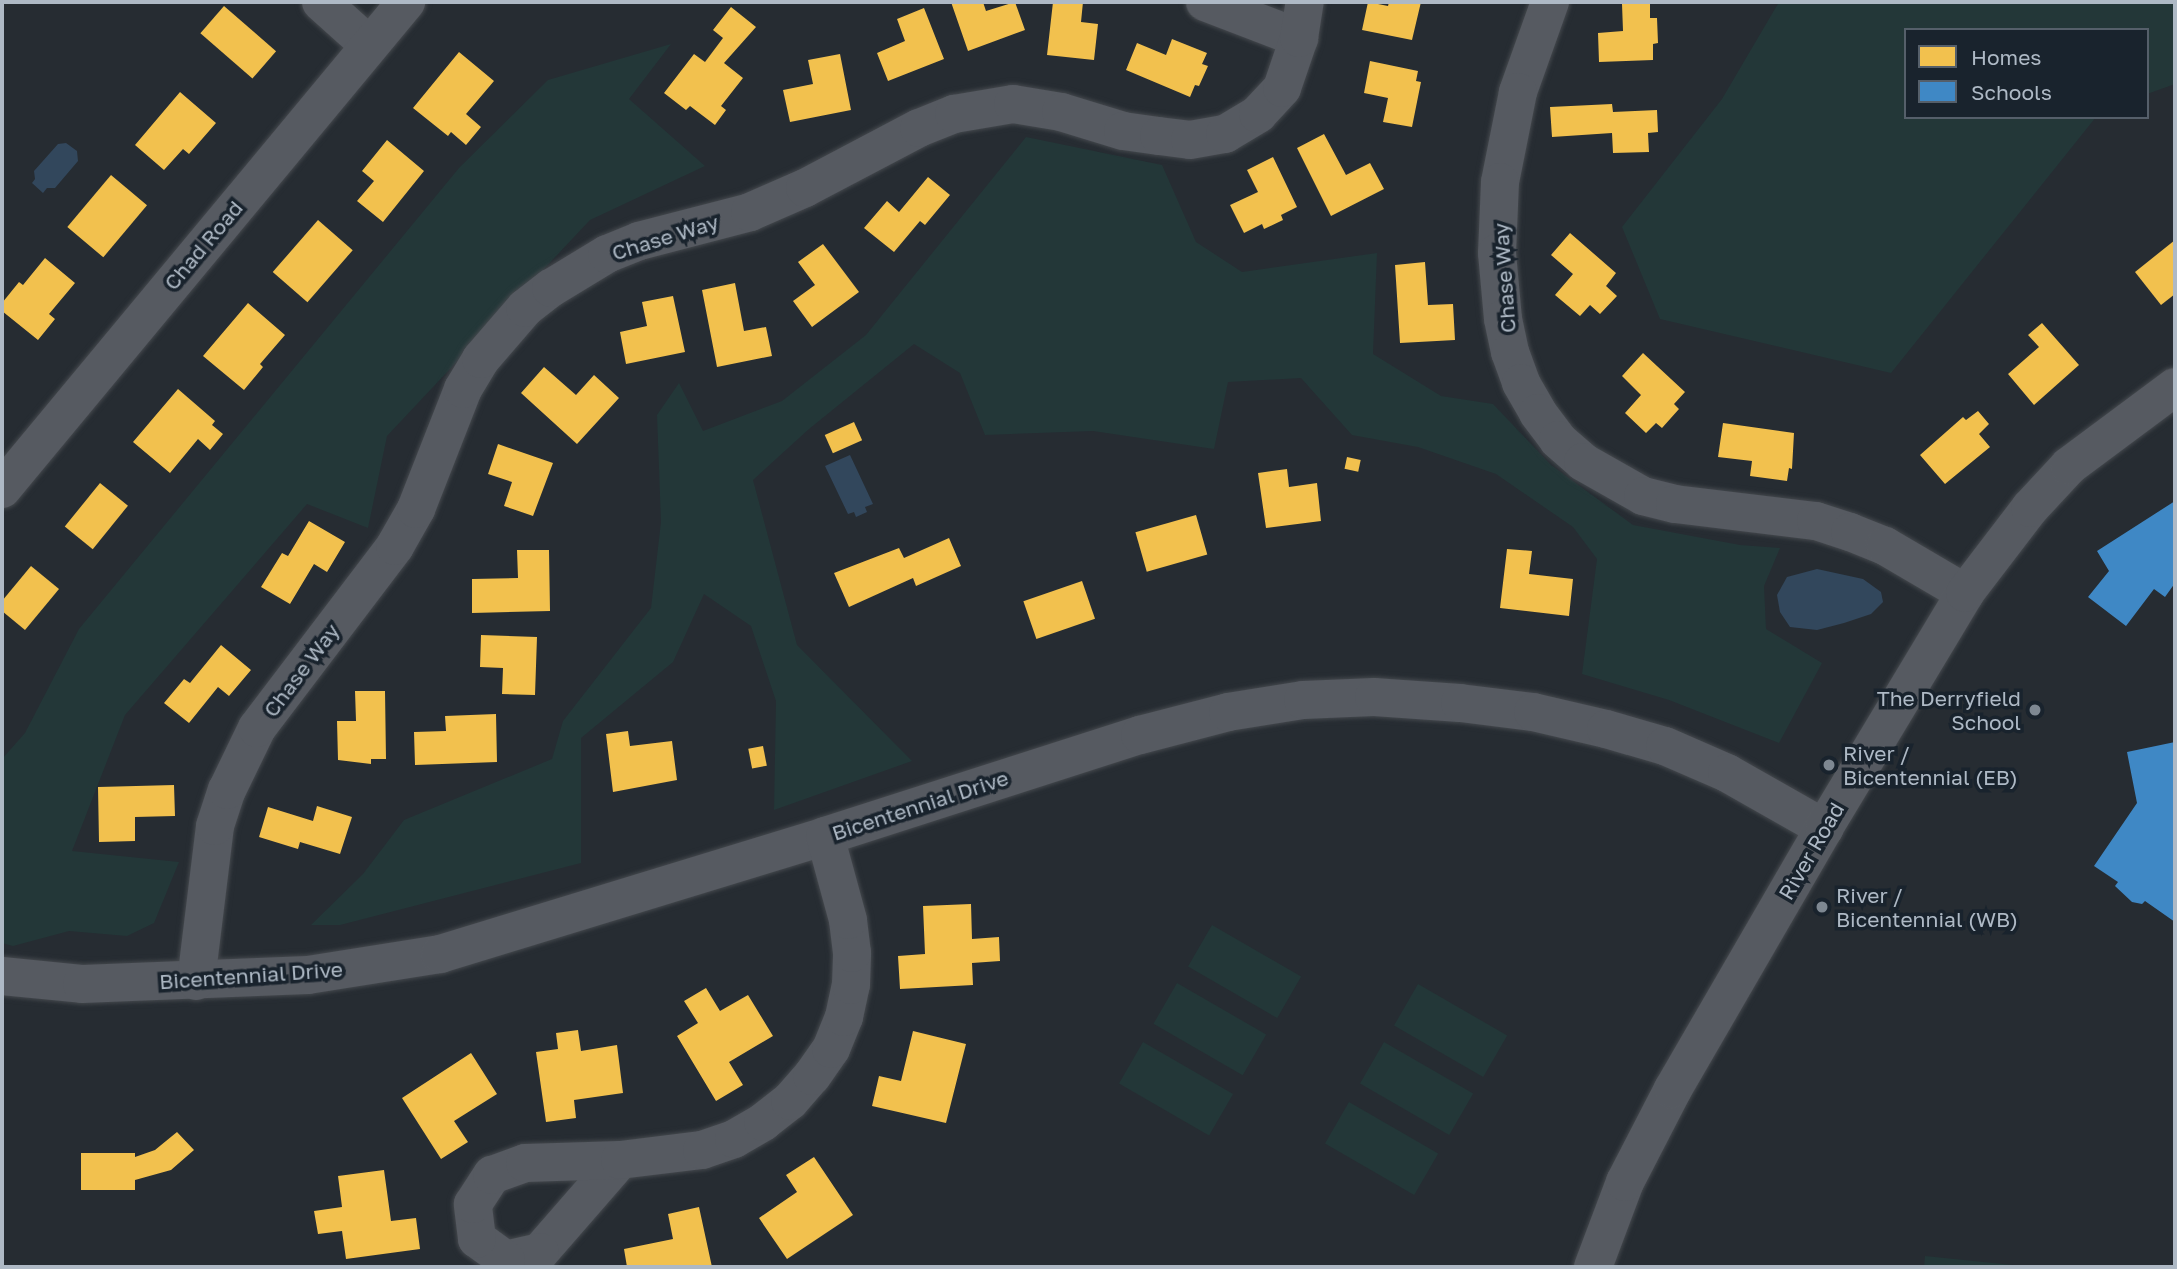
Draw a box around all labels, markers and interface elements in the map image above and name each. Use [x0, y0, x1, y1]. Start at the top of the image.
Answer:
legend [1904, 28, 2149, 119]
text: Homes [1971, 44, 2041, 70]
text: Schools [1971, 79, 2052, 105]
street label: Chad Road [158, 195, 248, 295]
street label: Chase Way [609, 209, 721, 265]
street label: Chase Way [1488, 222, 1520, 334]
street label: Chase Way [258, 618, 344, 722]
place label: The Derryfield School [1877, 685, 2021, 735]
marker: The Derryfield School [2027, 702, 2043, 718]
place label: River / Bicentennial (EB) [1843, 740, 2018, 790]
marker: River / Bicentennial (EB) [1821, 757, 1837, 773]
street label: Bicentennial Drive [829, 765, 1011, 845]
street label: River Road [1773, 798, 1849, 904]
place label: River / Bicentennial (WB) [1836, 882, 2018, 932]
marker: River / Bicentennial (WB) [1814, 899, 1830, 915]
street label: Bicentennial Drive [158, 956, 344, 994]

